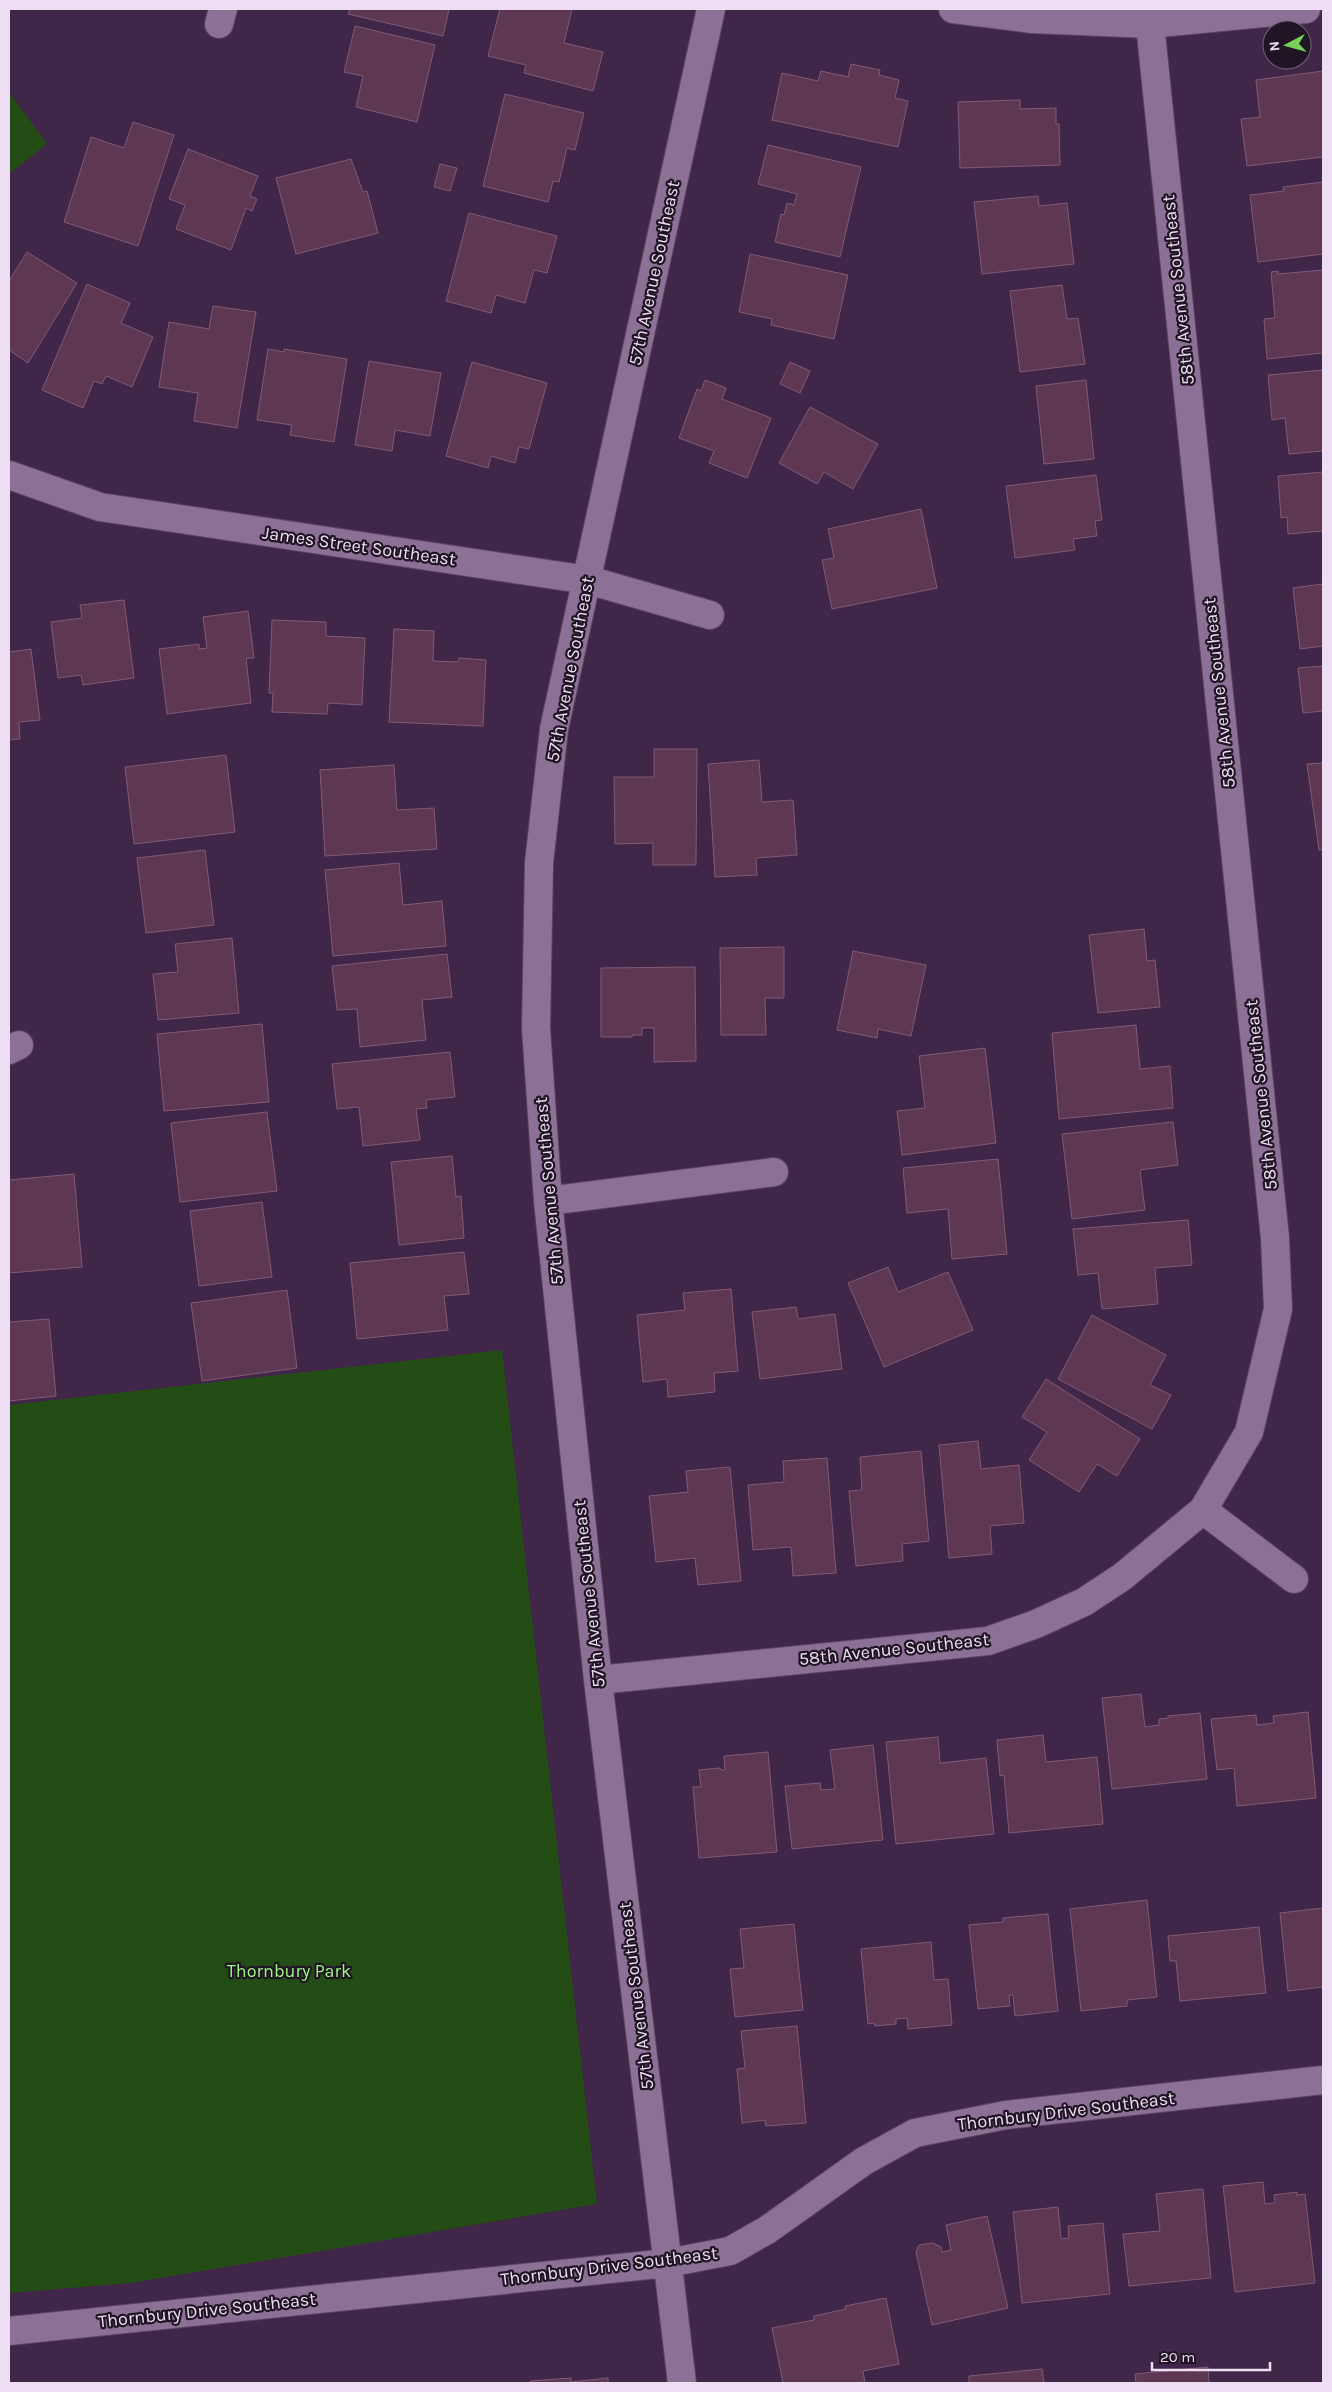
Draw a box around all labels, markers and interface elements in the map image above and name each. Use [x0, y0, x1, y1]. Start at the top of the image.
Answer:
north arrow [1262, 20, 1312, 70]
text: N [1266, 40, 1284, 52]
street label: 57th Avenue Southeast [624, 178, 684, 368]
street label: 58th Avenue Southeast [1157, 194, 1199, 386]
street label: James Street Southeast [261, 522, 457, 571]
street label: 57th Avenue Southeast [541, 574, 599, 764]
street label: 58th Avenue Southeast [1198, 597, 1240, 789]
street label: 58th Avenue Southeast [1240, 999, 1282, 1191]
street label: 57th Avenue Southeast [530, 1096, 568, 1286]
street label: 57th Avenue Southeast [568, 1499, 610, 1689]
street label: 58th Avenue Southeast [798, 1628, 990, 1670]
street label: 57th Avenue Southeast [614, 1901, 658, 2091]
park label: Thornbury Park [227, 1960, 351, 1982]
street label: Thornbury Drive Southeast [956, 2087, 1176, 2135]
street label: Thornbury Drive Southeast [499, 2242, 719, 2290]
street label: Thornbury Drive Southeast [97, 2288, 317, 2332]
scale bar [1152, 2340, 1270, 2372]
text: 20 m [1160, 2348, 1195, 2366]

